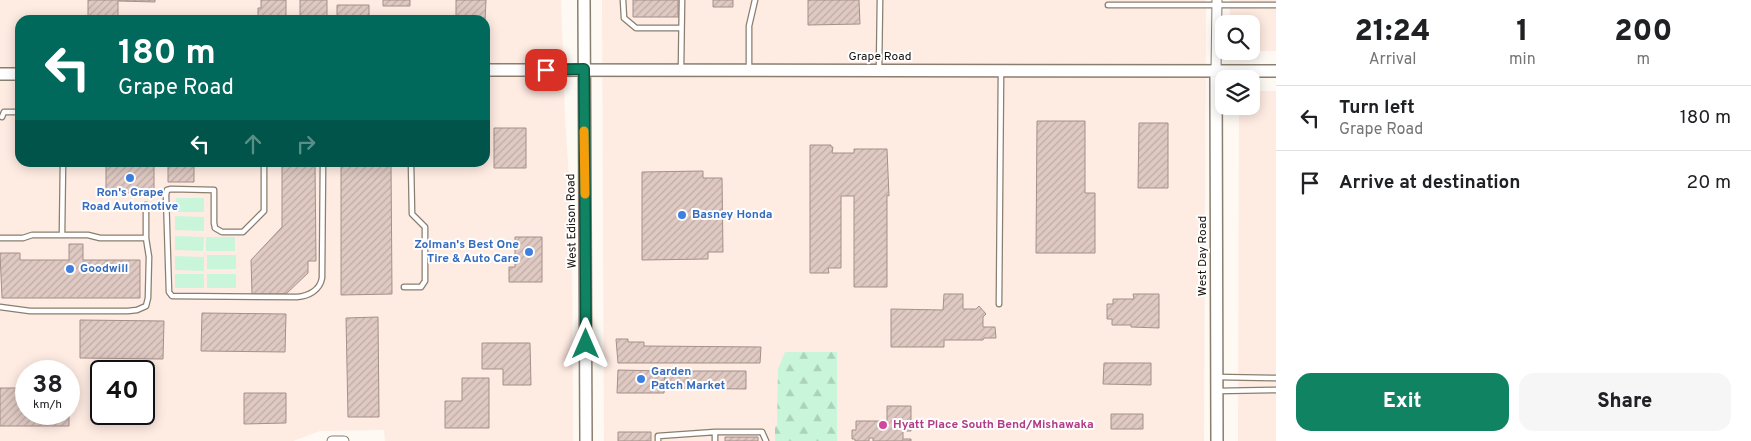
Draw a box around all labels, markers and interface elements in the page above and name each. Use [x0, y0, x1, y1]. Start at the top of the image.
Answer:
text: 21:24 [1355, 14, 1431, 51]
text: 1 [1516, 14, 1528, 51]
text: 200 [1614, 14, 1673, 51]
map controls [1215, 15, 1260, 115]
button: search [1215, 15, 1260, 60]
text: 180 m [118, 32, 216, 76]
icon: left [35, 35, 100, 100]
pin [525, 49, 567, 91]
street label: Grape Road [848, 49, 912, 65]
text: Arrival [1369, 50, 1416, 70]
text: min [1509, 50, 1536, 70]
text: m [1637, 50, 1650, 70]
icon: arrive [532, 56, 560, 84]
button: layers [1215, 70, 1260, 115]
text: Grape Road [118, 75, 234, 102]
text: Turn left [1339, 96, 1415, 120]
icon: left [1296, 104, 1324, 132]
text: 180 m [1680, 106, 1731, 130]
text: Grape Road [1339, 120, 1423, 140]
icon: left [186, 130, 214, 158]
icon: ahead [239, 130, 267, 158]
icon: right [292, 130, 320, 158]
icon: arrive [1296, 169, 1324, 197]
text: Arrive at destination [1339, 171, 1520, 195]
text: 20 m [1687, 171, 1731, 195]
marker: Ron's Grape Road Automotive [124, 172, 136, 184]
street label: West Edison Road [563, 173, 581, 269]
place label: Ron's Grape Road Automotive [82, 185, 178, 215]
place label: Basney Honda [692, 207, 773, 223]
marker: Basney Honda [676, 209, 688, 221]
street label: West Day Road [1195, 216, 1211, 296]
place label: Zolman's Best One Tire & Auto Care [414, 237, 519, 267]
marker: Zolman's Best One Tire & Auto Care [523, 246, 535, 258]
place label: Goodwill [80, 261, 128, 277]
marker: Goodwill [64, 263, 76, 275]
position arrow [559, 317, 611, 369]
speed limit sign: 40 [90, 360, 155, 425]
place label: Garden Patch Market [651, 364, 726, 394]
text: 38 [32, 370, 63, 402]
marker: Garden Patch Market [635, 373, 647, 385]
button: Exit [1296, 373, 1509, 431]
button: Share [1519, 373, 1731, 431]
text: km/h [33, 397, 62, 413]
place label: Hyatt Place South Bend/Mishawaka [893, 417, 1094, 433]
marker: Hyatt Place South Bend/Mishawaka [877, 419, 889, 431]

